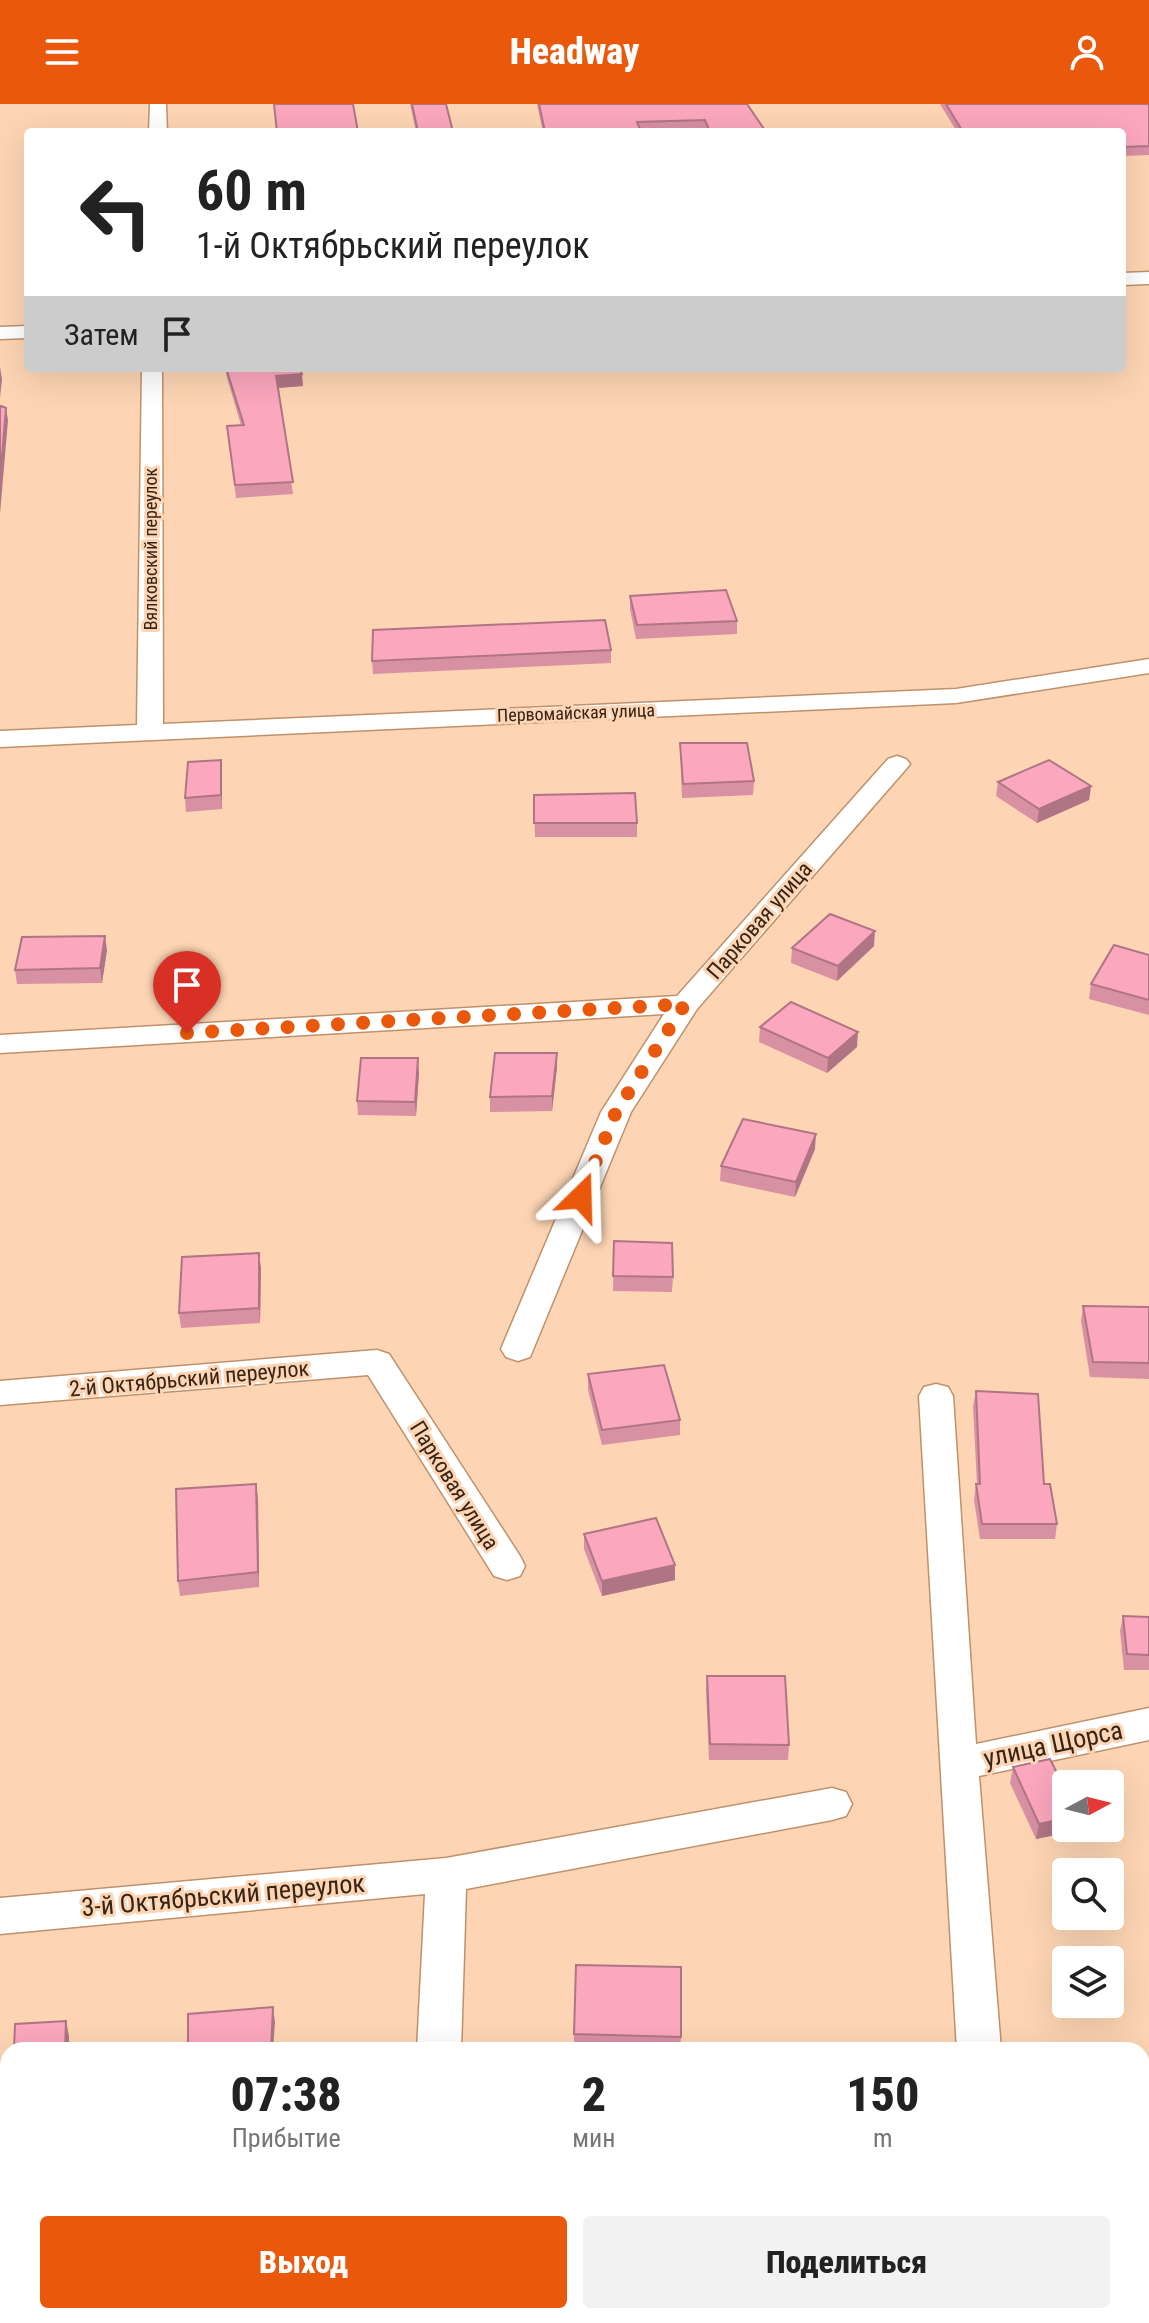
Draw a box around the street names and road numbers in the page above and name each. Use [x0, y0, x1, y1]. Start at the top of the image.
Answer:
street label: Вялковский переулок [140, 467, 161, 630]
street label: Первомайская улица [497, 699, 655, 726]
street label: Парковая улица [702, 857, 817, 984]
street label: 2-й Октябрьский переулок [68, 1356, 310, 1401]
street label: Парковая улица [405, 1416, 504, 1554]
street label: улица Щорса [981, 1715, 1125, 1773]
street label: 3-й Октябрьский переулок [80, 1868, 366, 1922]

